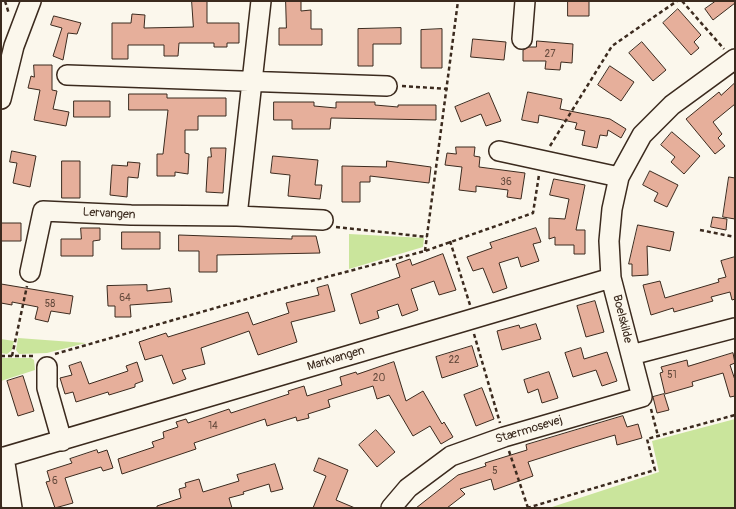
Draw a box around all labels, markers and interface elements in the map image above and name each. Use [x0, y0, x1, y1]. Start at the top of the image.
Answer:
house number: 27 [545, 48, 555, 60]
house number: 36 [500, 176, 512, 188]
street label: Lervangen [82, 205, 136, 223]
house number: 64 [119, 292, 131, 304]
street label: Boelskilde [609, 293, 635, 345]
house number: 58 [45, 298, 55, 310]
street label: Markvangen [305, 343, 367, 375]
house number: 22 [448, 354, 460, 366]
house number: 51 [667, 369, 677, 381]
house number: 20 [373, 372, 385, 384]
street label: Stærmosevej [494, 413, 564, 447]
house number: 14 [208, 420, 218, 432]
house number: 5 [492, 465, 498, 477]
house number: 6 [52, 475, 58, 487]

